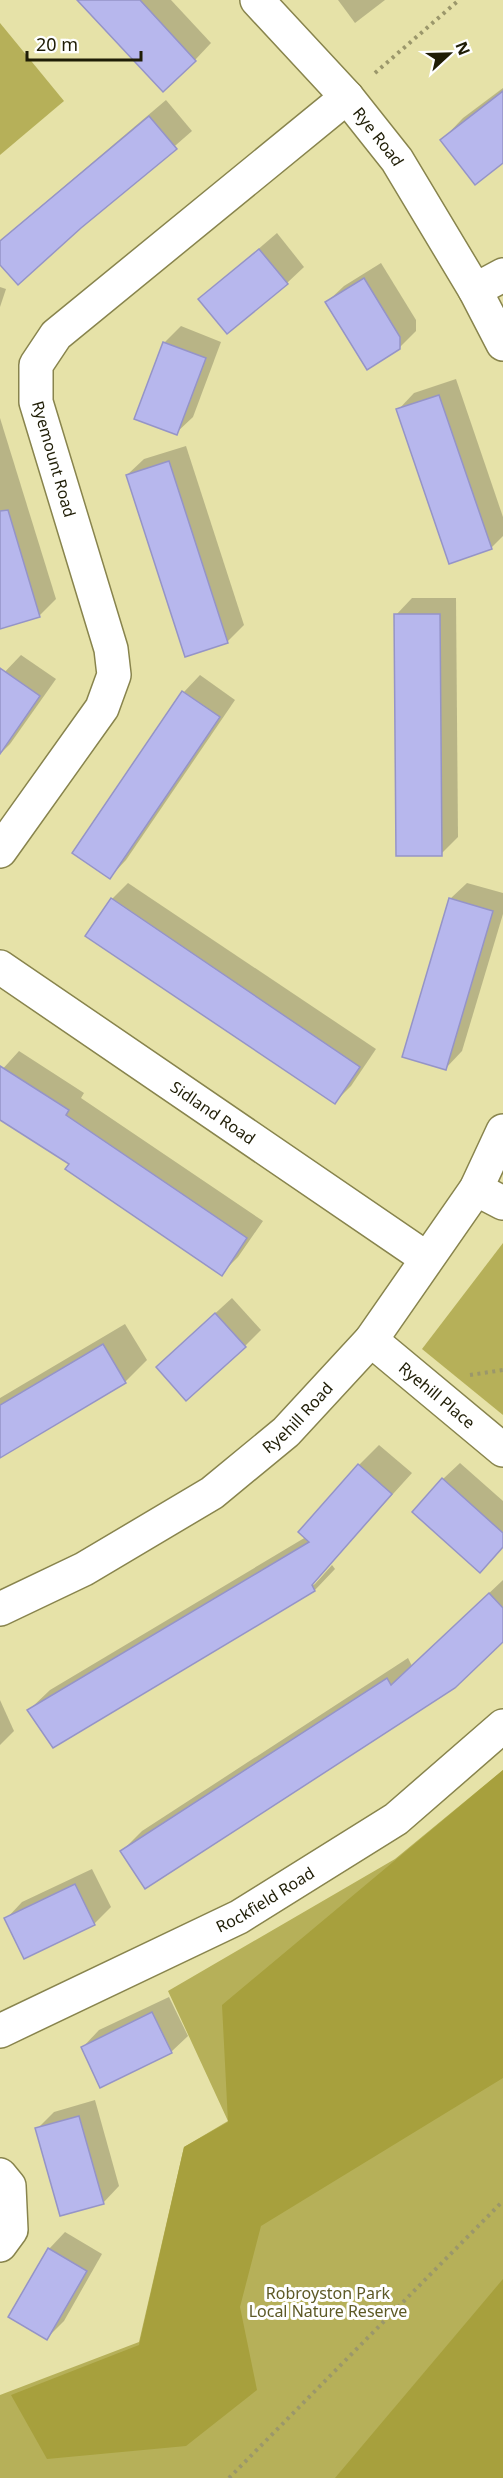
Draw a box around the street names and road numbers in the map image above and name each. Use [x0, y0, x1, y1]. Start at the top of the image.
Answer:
street label: Rye Road [348, 103, 409, 170]
street label: Ryemount Road [27, 398, 81, 520]
street label: Sidland Road [166, 1076, 260, 1149]
street label: Ryehill Place [394, 1357, 480, 1433]
street label: Ryehill Road [258, 1377, 338, 1458]
street label: Rockfield Road [212, 1862, 318, 1937]

